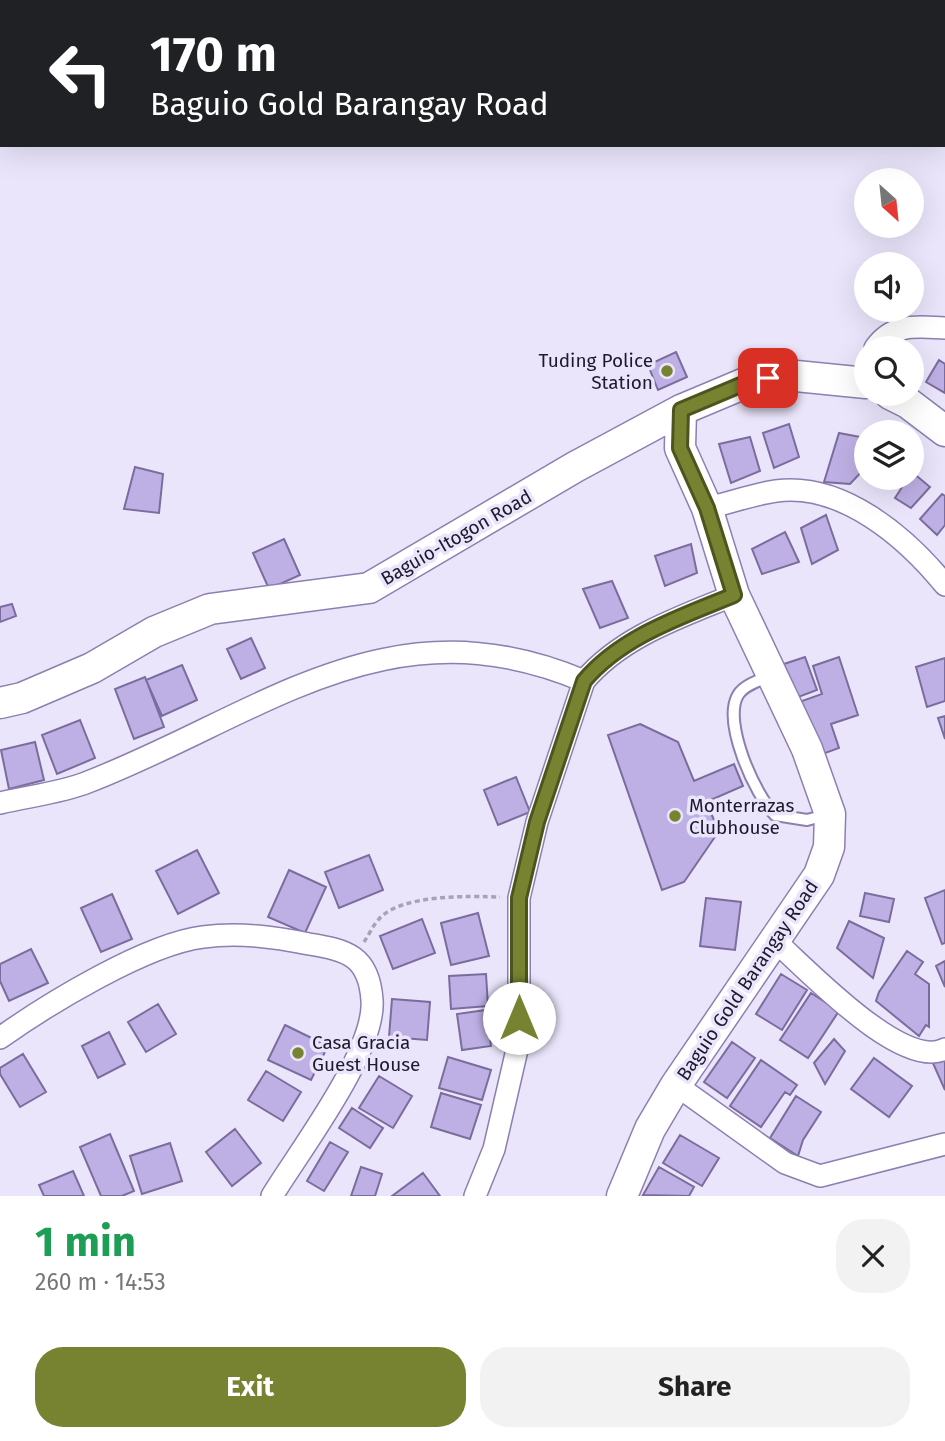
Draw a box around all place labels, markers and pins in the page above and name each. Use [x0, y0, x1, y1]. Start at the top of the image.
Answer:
pin [738, 348, 798, 408]
place label: Tuding Police Station [539, 349, 653, 394]
marker: Tuding Police Station [659, 363, 675, 379]
place label: Monterrazas Clubhouse [689, 794, 794, 839]
marker: Monterrazas Clubhouse [667, 808, 683, 824]
place label: Casa Gracia Guest House [312, 1031, 420, 1076]
marker: Casa Gracia Guest House [290, 1045, 306, 1061]

